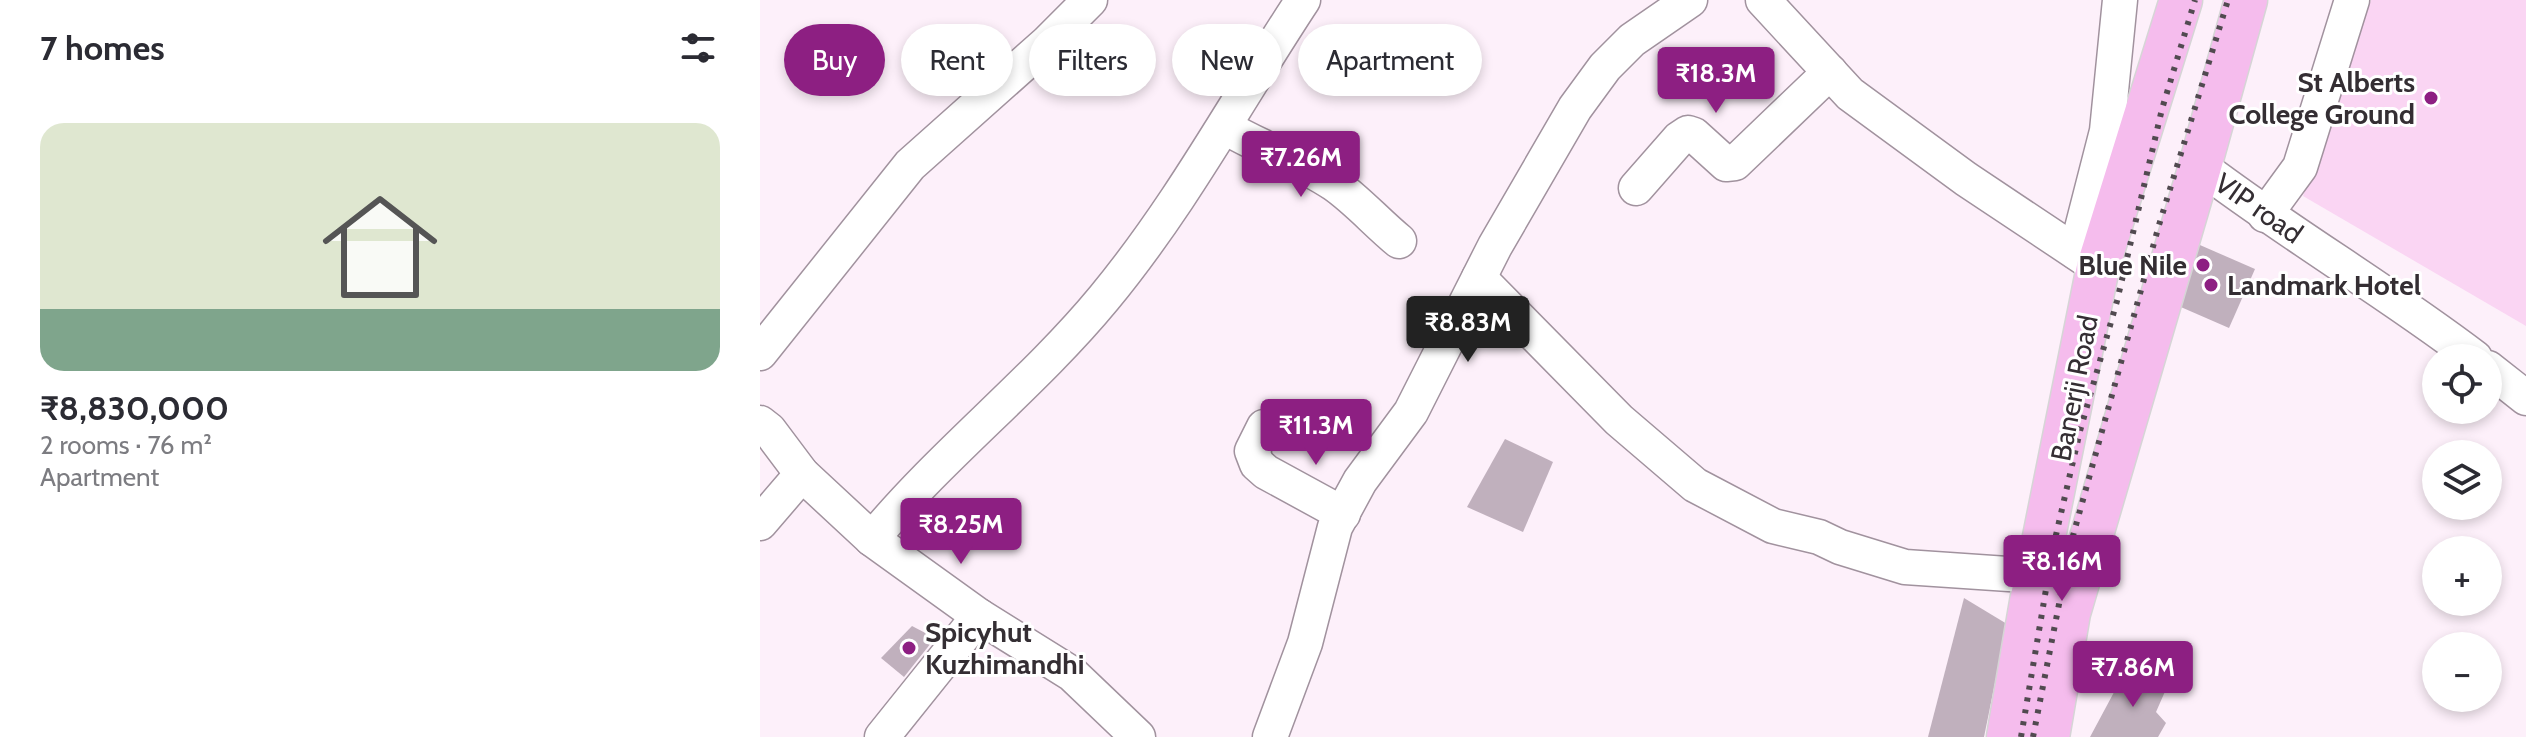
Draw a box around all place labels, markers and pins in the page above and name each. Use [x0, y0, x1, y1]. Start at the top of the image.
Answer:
pin: ₹18.3M [1651, 47, 1781, 115]
place label: St Alberts College Ground [2228, 65, 2415, 131]
marker: St Alberts College Ground [2422, 89, 2440, 107]
pin: ₹7.26M [1236, 131, 1366, 199]
place label: Blue Nile [2078, 248, 2187, 282]
marker: Blue Nile [2194, 256, 2212, 274]
place label: Landmark Hotel [2227, 268, 2421, 302]
marker: Landmark Hotel [2202, 276, 2220, 294]
pin: ₹8.83M [1403, 296, 1533, 364]
pin: ₹11.3M [1251, 399, 1381, 467]
pin: ₹8.25M [896, 498, 1026, 566]
pin: ₹8.16M [1997, 535, 2127, 603]
place label: Spicyhut Kuzhimandhi [925, 615, 1084, 681]
marker: Spicyhut Kuzhimandhi [900, 639, 918, 657]
pin: ₹7.86M [2068, 641, 2198, 709]

